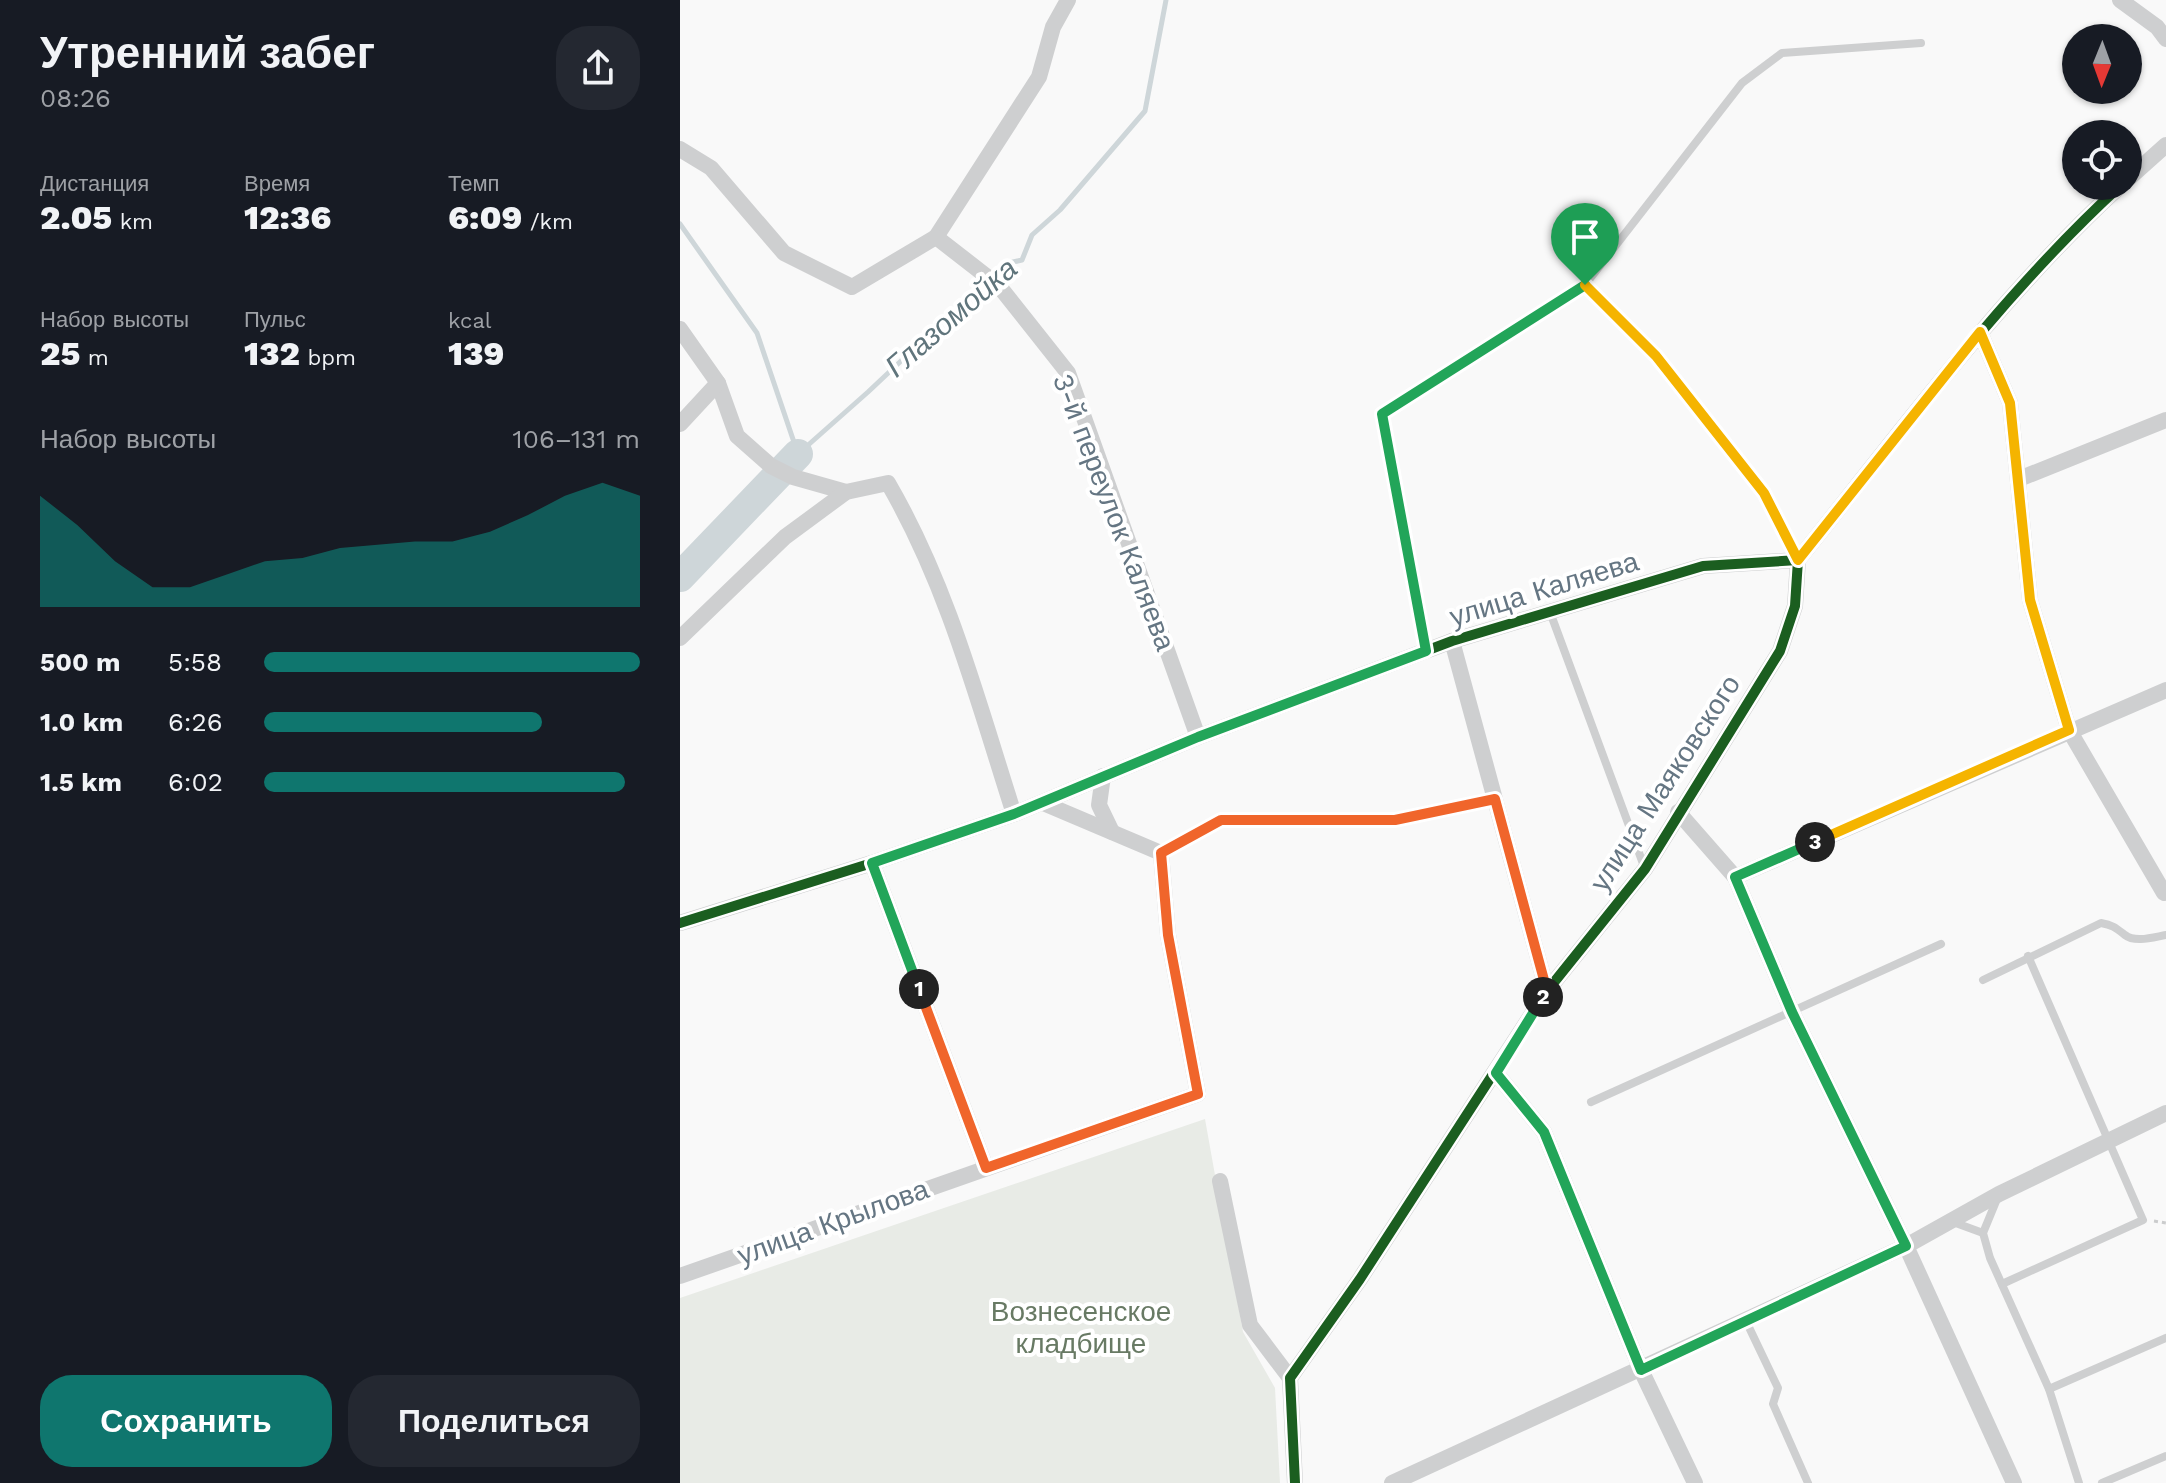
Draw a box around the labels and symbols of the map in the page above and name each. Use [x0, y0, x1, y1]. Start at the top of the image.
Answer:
north arrow [2062, 24, 2142, 104]
pin [1551, 203, 1619, 285]
water label: Глазомойка [878, 250, 1024, 384]
street label: 3-й переулок Каляева [1046, 369, 1182, 655]
street label: улица Каляева [1446, 545, 1643, 633]
street label: улица Маяковского [1583, 669, 1747, 897]
pin: 3 [1795, 822, 1835, 862]
pin: 1 [899, 969, 939, 1009]
pin: 2 [1523, 977, 1563, 1017]
street label: улица Крылова [733, 1172, 933, 1272]
park label: Вознесенское кладбище [991, 1295, 1171, 1360]

